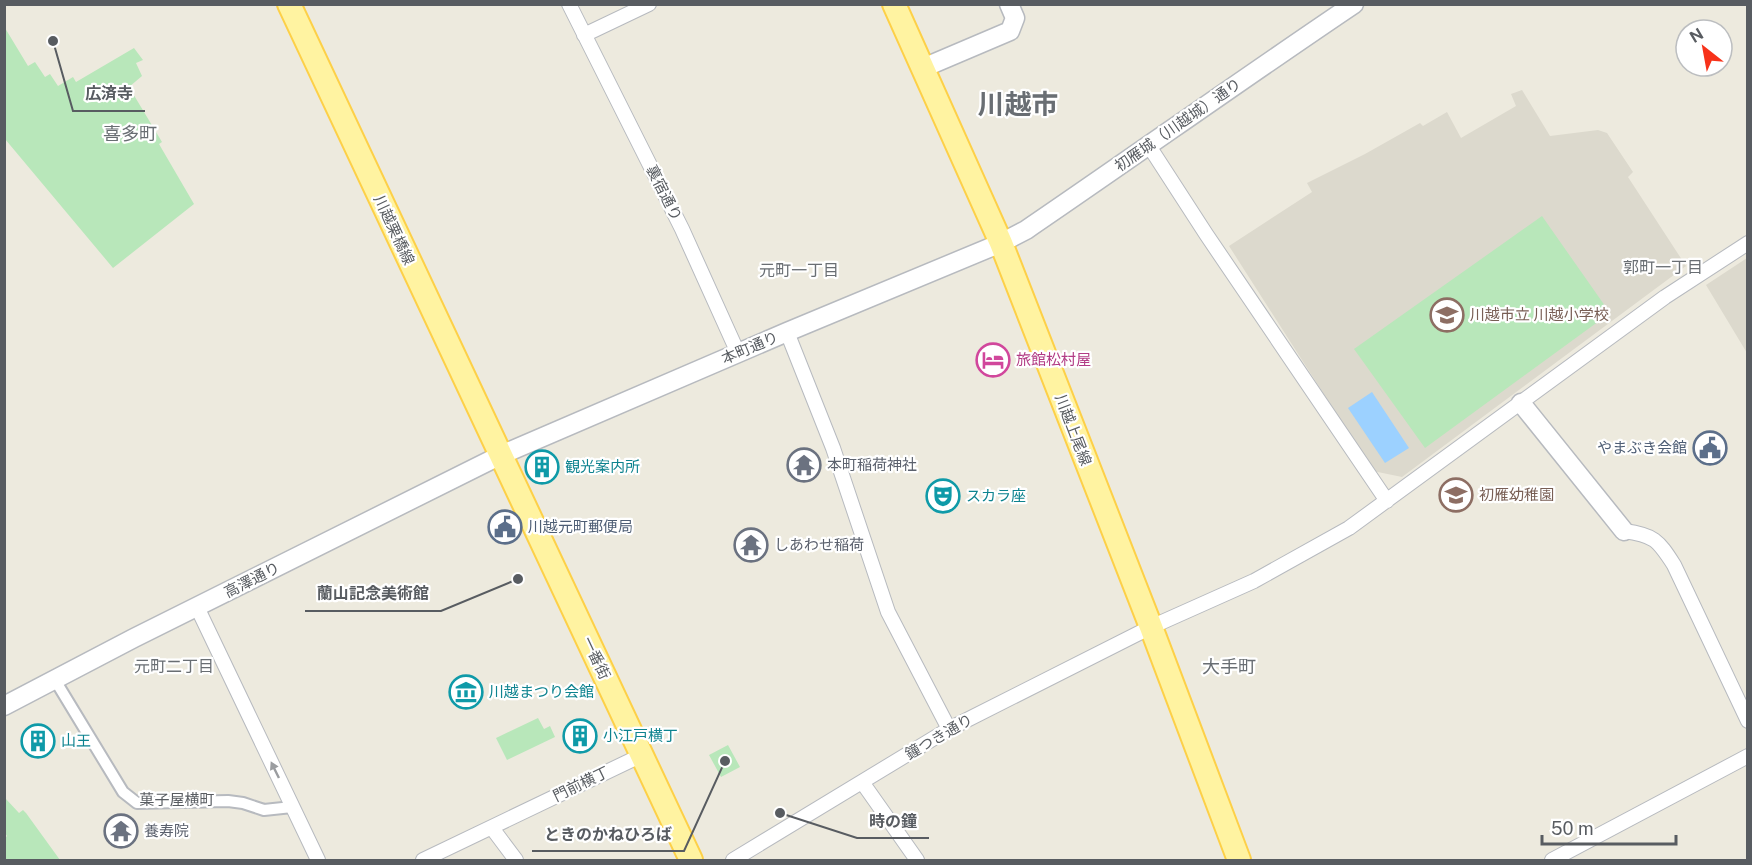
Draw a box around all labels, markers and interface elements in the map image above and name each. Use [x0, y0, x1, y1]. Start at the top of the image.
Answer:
north arrow [1674, 18, 1734, 78]
text: N [1686, 24, 1707, 47]
street label: 初雁城（川越城）通り [1111, 75, 1244, 175]
callout: 広済寺 [73, 77, 145, 111]
text: 広済寺 [85, 84, 133, 103]
district label: 川越市 [978, 88, 1059, 120]
district label: 喜多町 [103, 123, 157, 144]
street label: 裏宿通り [643, 162, 686, 223]
street label: 川越栗橋線 [371, 192, 418, 267]
district label: 郭町一丁目 [1623, 258, 1703, 277]
district label: 元町一丁目 [759, 261, 839, 280]
school or university icon: 川越市立 川越小学校 [1429, 297, 1465, 333]
place label: 川越市立 川越小学校 [1470, 306, 1609, 323]
street label: 本町通り [719, 328, 781, 367]
hotel icon: 旅館松村屋 [975, 342, 1011, 378]
place label: 旅館松村屋 [1016, 351, 1091, 368]
street label: 川越上尾線 [1052, 392, 1095, 468]
public building icon: やまぶき会館 [1692, 430, 1728, 466]
place label: やまぶき会館 [1597, 439, 1687, 456]
temple icon: 本町稲荷神社 [786, 447, 822, 483]
building icon: 観光案内所 [524, 449, 560, 485]
place label: 本町稲荷神社 [827, 456, 917, 473]
place label: 観光案内所 [565, 458, 640, 475]
school or university icon: 初雁幼稚園 [1438, 477, 1474, 513]
theatre icon: スカラ座 [925, 478, 961, 514]
place label: 初雁幼稚園 [1479, 486, 1554, 503]
place label: スカラ座 [966, 487, 1026, 504]
public building icon: 川越元町郵便局 [487, 509, 523, 545]
place label: 川越元町郵便局 [528, 518, 633, 535]
temple icon: しあわせ稲荷 [733, 527, 769, 563]
place label: しあわせ稲荷 [774, 536, 864, 553]
street label: 高澤通り [221, 558, 282, 601]
callout: 蘭山記念美術館 [305, 577, 441, 611]
text: 蘭山記念美術館 [317, 584, 429, 603]
street label: 一番街 [579, 634, 614, 682]
district label: 大手町 [1202, 656, 1256, 677]
district label: 元町二丁目 [134, 657, 214, 676]
museum icon: 川越まつり会館 [448, 674, 484, 710]
place label: 川越まつり会館 [489, 683, 594, 700]
street label: 鐘つき通り [902, 710, 975, 763]
building icon: 小江戸横丁 [562, 718, 598, 754]
building icon: 山王 [20, 723, 56, 759]
place label: 小江戸横丁 [603, 727, 678, 744]
place label: 山王 [61, 732, 91, 749]
one-way arrow [270, 761, 279, 778]
street label: 門前横丁 [550, 763, 611, 804]
street label: 菓子屋横町 [139, 791, 215, 808]
callout: 時の鐘 [857, 804, 929, 838]
scale bar [1542, 808, 1676, 846]
text: 時の鐘 [869, 812, 917, 831]
temple icon: 養寿院 [103, 813, 139, 849]
callout: ときのかねひろば [532, 817, 684, 851]
text: 50 m [1551, 818, 1594, 839]
place label: 養寿院 [144, 822, 189, 839]
text: ときのかねひろば [544, 825, 672, 844]

